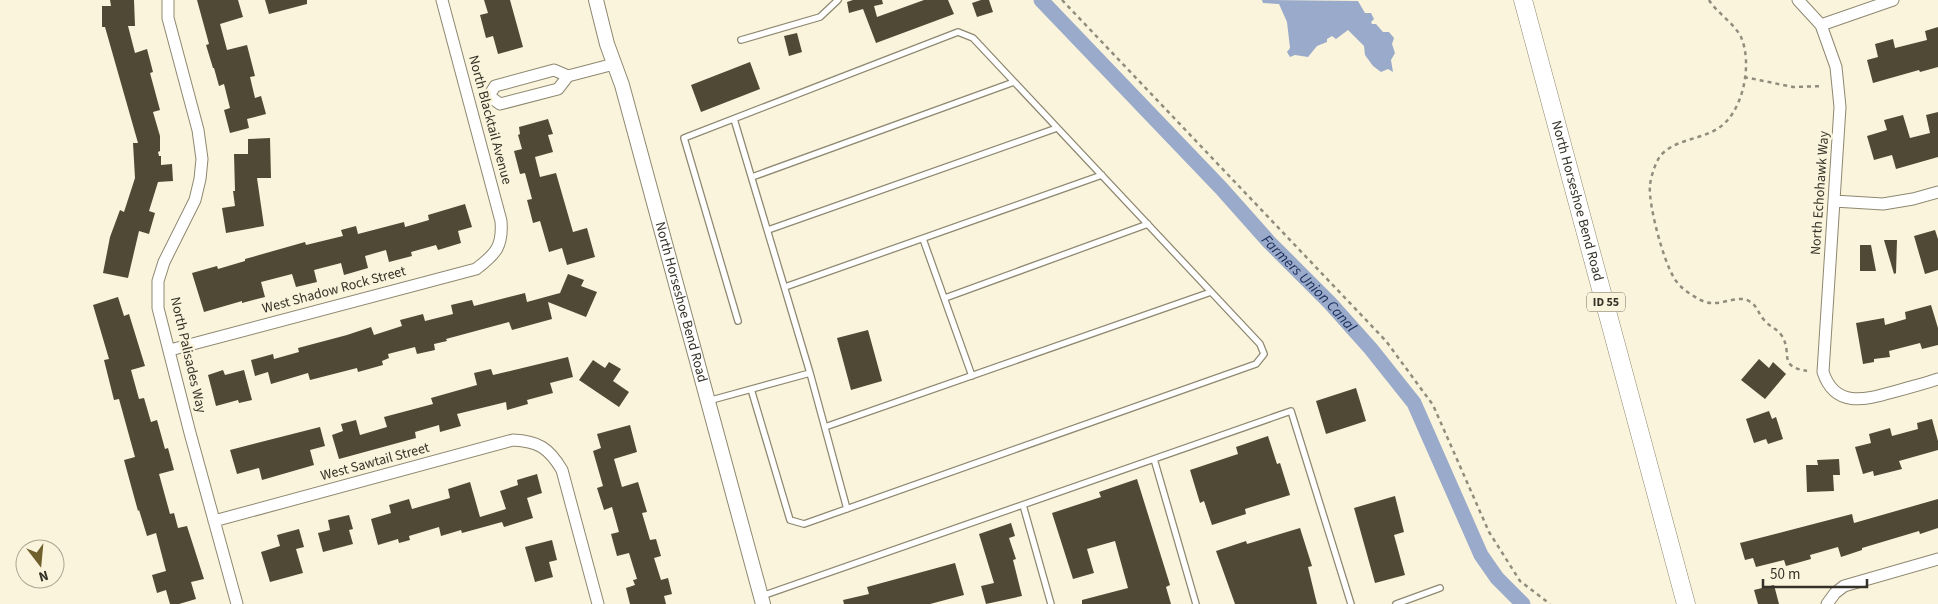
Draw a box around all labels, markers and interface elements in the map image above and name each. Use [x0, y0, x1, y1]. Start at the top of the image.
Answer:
street label: North Blacktail Avenue [463, 53, 517, 187]
street label: North Horseshoe Bend Road [1546, 118, 1608, 283]
street label: North Echohawk Way [1806, 130, 1834, 256]
street label: North Horseshoe Bend Road [650, 220, 712, 385]
water label: Farmers Union Canal [1257, 230, 1362, 337]
street label: West Shadow Rock Street [260, 261, 408, 319]
road number: ID 55 [1587, 292, 1625, 312]
street label: North Palisades Way [165, 295, 211, 416]
street label: West Sawtail Street [318, 438, 432, 486]
north arrow [15, 539, 65, 589]
scale bar [1763, 556, 1867, 588]
text: 50 m [1770, 564, 1800, 585]
text: N [36, 565, 51, 586]

